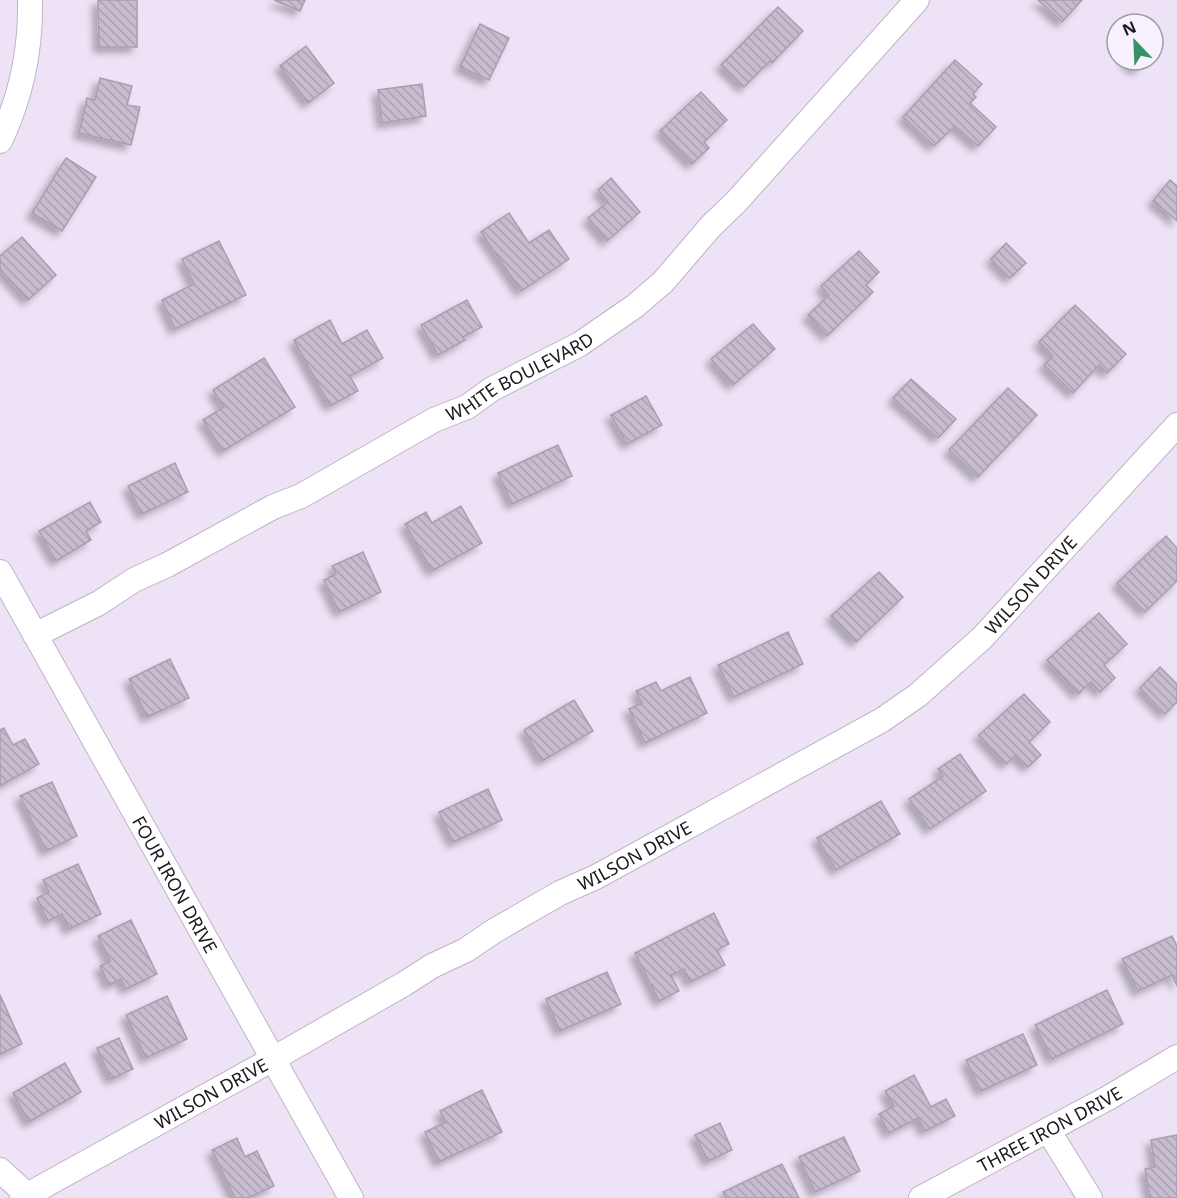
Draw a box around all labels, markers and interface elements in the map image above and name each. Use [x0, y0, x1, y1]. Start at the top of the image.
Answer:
north arrow [1105, 12, 1165, 72]
text: N [1119, 16, 1139, 41]
street label: WHITE BOULEVARD [442, 326, 598, 426]
street label: WILSON DRIVE [979, 530, 1082, 639]
street label: FOUR IRON DRIVE [127, 811, 223, 957]
street label: WILSON DRIVE [574, 815, 695, 896]
street label: WILSON DRIVE [150, 1052, 272, 1134]
street label: THREE IRON DRIVE [973, 1080, 1126, 1178]

